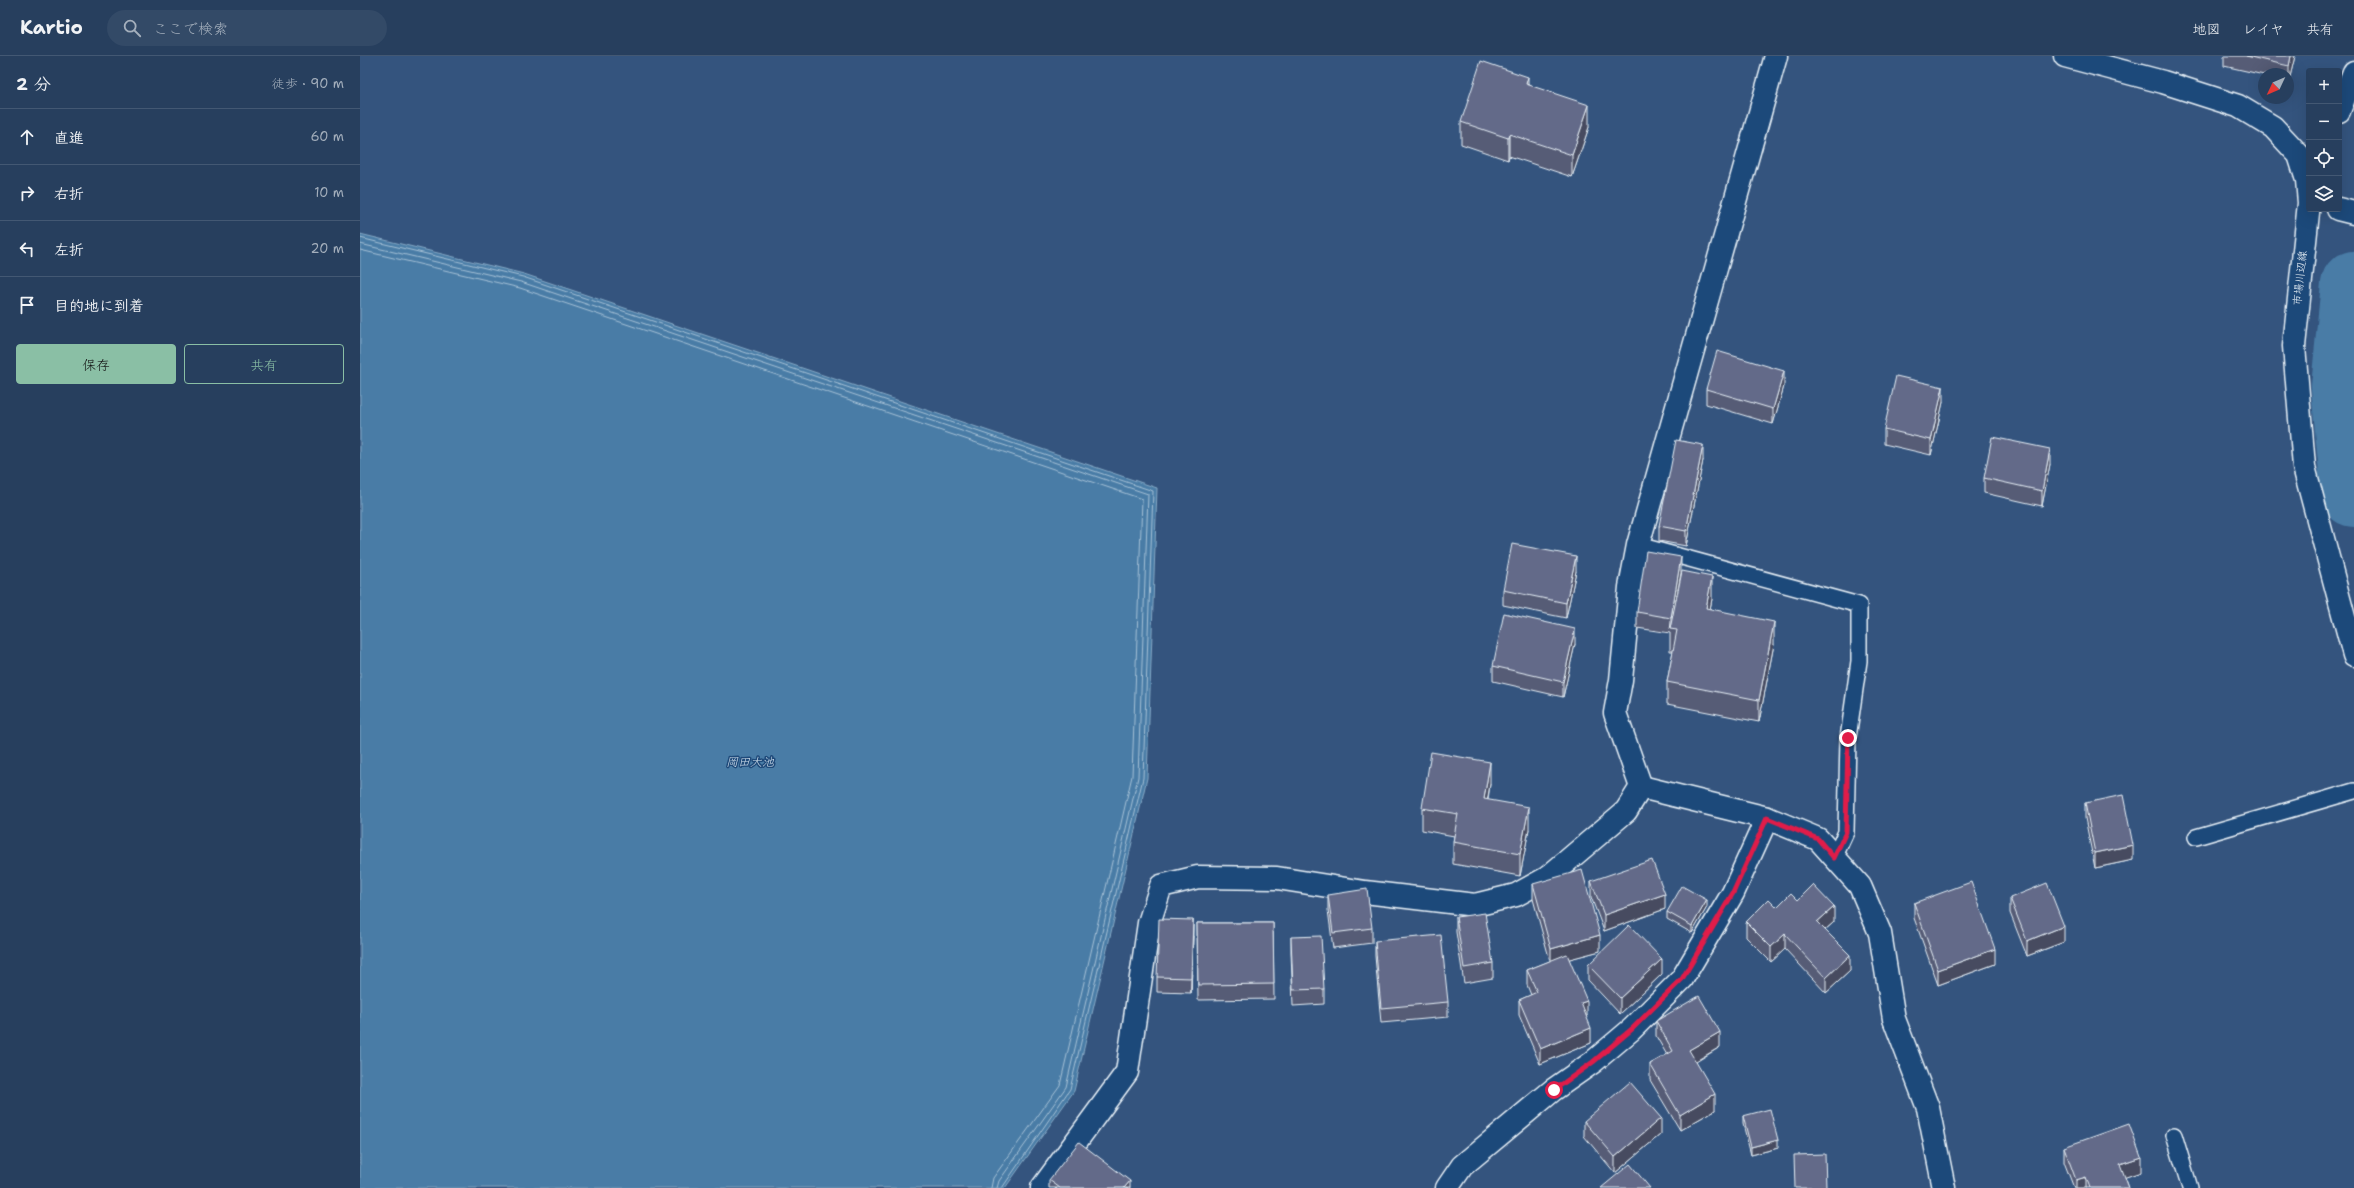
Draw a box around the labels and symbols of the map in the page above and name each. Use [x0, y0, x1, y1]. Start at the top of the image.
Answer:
north arrow [2258, 68, 2294, 104]
street label: 市場川辺線 [2290, 250, 2310, 306]
route end [1839, 729, 1857, 747]
water label: 岡田大池 [726, 754, 775, 770]
route start [1545, 1081, 1563, 1099]

